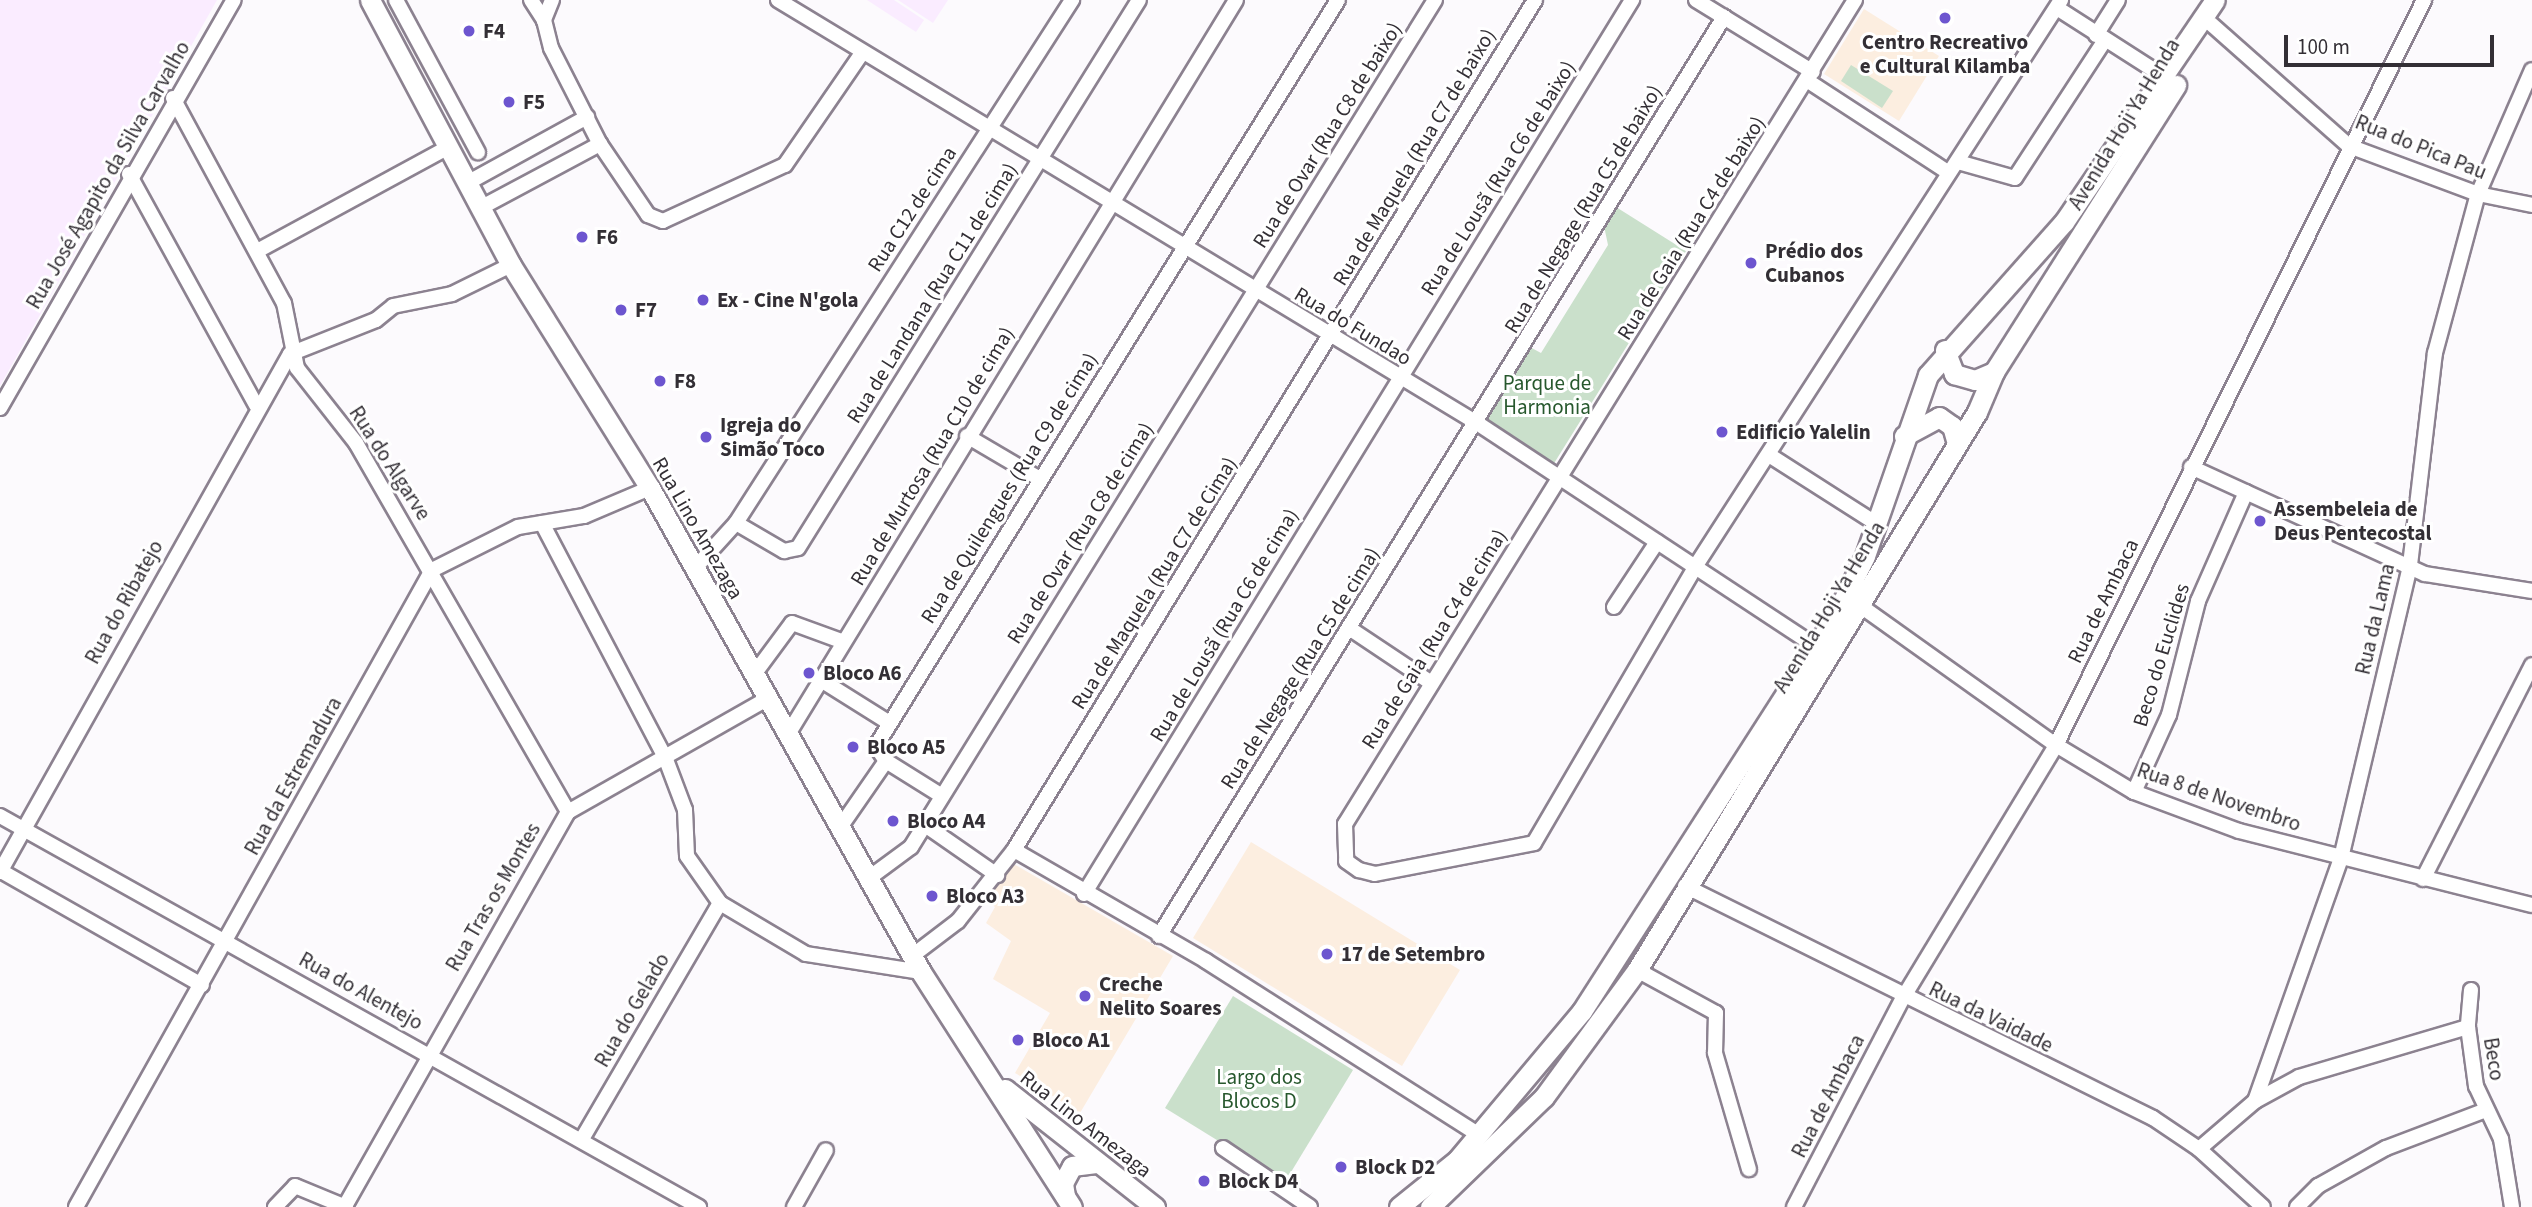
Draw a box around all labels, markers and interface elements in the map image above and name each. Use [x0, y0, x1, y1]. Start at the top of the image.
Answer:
marker: Centro Recreativo e Cultural Kilamba [1937, 10, 1953, 26]
place label: F4 [483, 18, 505, 44]
street label: Rua de Ovar (Rua C8 de baixo) [1247, 18, 1407, 252]
scale bar [2287, 21, 2497, 65]
marker: F4 [461, 23, 477, 39]
street label: Rua de Maquela (Rua C7 de baixo) [1327, 24, 1501, 290]
place label: Centro Recreativo e Cultural Kilamba [1860, 29, 2030, 79]
text: 100 m [2297, 32, 2350, 62]
street label: Avenida Hoji Ya Henda [2063, 34, 2185, 214]
street label: Rua José Agapito da Silva Carvalho [21, 37, 195, 313]
street label: Rua de Lousã (Rua C6 de baixo) [1415, 56, 1581, 300]
street label: Rua de Negage (Rua C5 de baixo) [1499, 80, 1667, 338]
place label: F5 [523, 89, 545, 115]
marker: F5 [501, 94, 517, 110]
street label: Rua do Pica Pau [2352, 109, 2490, 185]
street label: Rua de Gaia (Rua C4 de baixo) [1612, 111, 1770, 345]
street label: Rua C12 de cima [862, 142, 962, 276]
street label: Rua de Landana (Rua C11 de cima) [841, 158, 1023, 428]
place label: F6 [596, 224, 618, 250]
marker: F6 [574, 229, 590, 245]
place label: Prédio dos Cubanos [1765, 238, 1863, 288]
marker: Prédio dos Cubanos [1743, 255, 1759, 271]
street label: Rua do Fundao [1290, 281, 1416, 371]
place label: Ex - Cine N'gola [717, 287, 859, 313]
marker: Ex - Cine N'gola [695, 292, 711, 308]
place label: F7 [635, 297, 657, 323]
marker: F7 [613, 302, 629, 318]
street label: Rua de Murtosa (Rua C10 de cima) [845, 322, 1019, 590]
street label: Rua de Quilengues (Rua C9 de cima) [915, 348, 1103, 628]
place label: F8 [674, 368, 696, 394]
park label: Parque de Harmonia [1503, 370, 1591, 420]
marker: F8 [652, 373, 668, 389]
street label: Rua do Algarve [344, 401, 436, 525]
place label: Igreja do Simão Toco [720, 412, 825, 462]
street label: Rua de Ovar (Rua C8 de cima) [1001, 418, 1159, 648]
place label: Edificio Yalelin [1736, 419, 1871, 445]
marker: Edificio Yalelin [1714, 424, 1730, 440]
marker: Igreja do Simão Toco [698, 429, 714, 445]
street label: Rua de Maquela (Rua C7 de Cima) [1066, 452, 1242, 714]
street label: Rua Lino Amezaga [647, 453, 749, 603]
place label: Assembeleia de Deus Pentecostal [2274, 496, 2432, 546]
street label: Rua de Lousã (Rua C6 de cima) [1144, 504, 1304, 746]
marker: Assembeleia de Deus Pentecostal [2252, 513, 2268, 529]
street label: Avenida Hoji Ya Henda [1768, 517, 1890, 697]
street label: Rua de Gaia (Rua C4 de cima) [1356, 524, 1512, 754]
street label: Rua de Ambaca [2062, 535, 2144, 667]
street label: Rua do Ribatejo [80, 536, 168, 668]
street label: Rua de Negage (Rua C5 de cima) [1215, 542, 1385, 794]
street label: Rua da Lama [2350, 561, 2400, 677]
street label: Beco do Euclides [2127, 580, 2195, 730]
place label: Bloco A6 [823, 660, 902, 686]
marker: Bloco A6 [801, 665, 817, 681]
street label: Rua da Estremadura [239, 692, 347, 860]
place label: Bloco A5 [867, 734, 946, 760]
marker: Bloco A5 [845, 739, 861, 755]
street label: Rua 8 de Novembro [2134, 757, 2304, 837]
place label: Bloco A4 [907, 808, 986, 834]
marker: Bloco A4 [885, 813, 901, 829]
street label: Rua Tras os Montes [440, 818, 546, 976]
place label: Bloco A3 [946, 883, 1025, 909]
marker: Bloco A3 [924, 888, 940, 904]
place label: 17 de Setembro [1341, 941, 1485, 967]
marker: 17 de Setembro [1319, 946, 1335, 962]
street label: Rua do Alentejo [295, 947, 427, 1035]
street label: Rua do Gelado [589, 948, 675, 1072]
place label: Creche Nelito Soares [1099, 971, 1222, 1021]
street label: Rua da Vaidade [1925, 976, 2057, 1058]
marker: Creche Nelito Soares [1077, 988, 1093, 1004]
place label: Bloco A1 [1032, 1027, 1111, 1053]
street label: Rua de Ambaca [1786, 1030, 1870, 1162]
marker: Bloco A1 [1010, 1032, 1026, 1048]
street label: Beco [2478, 1036, 2510, 1082]
park label: Largo dos Blocos D [1216, 1064, 1302, 1114]
street label: Rua Lino Amezaga [1015, 1065, 1157, 1183]
place label: Block D2 [1355, 1154, 1435, 1180]
marker: Block D2 [1333, 1159, 1349, 1175]
place label: Block D4 [1218, 1168, 1298, 1194]
marker: Block D4 [1196, 1173, 1212, 1189]

